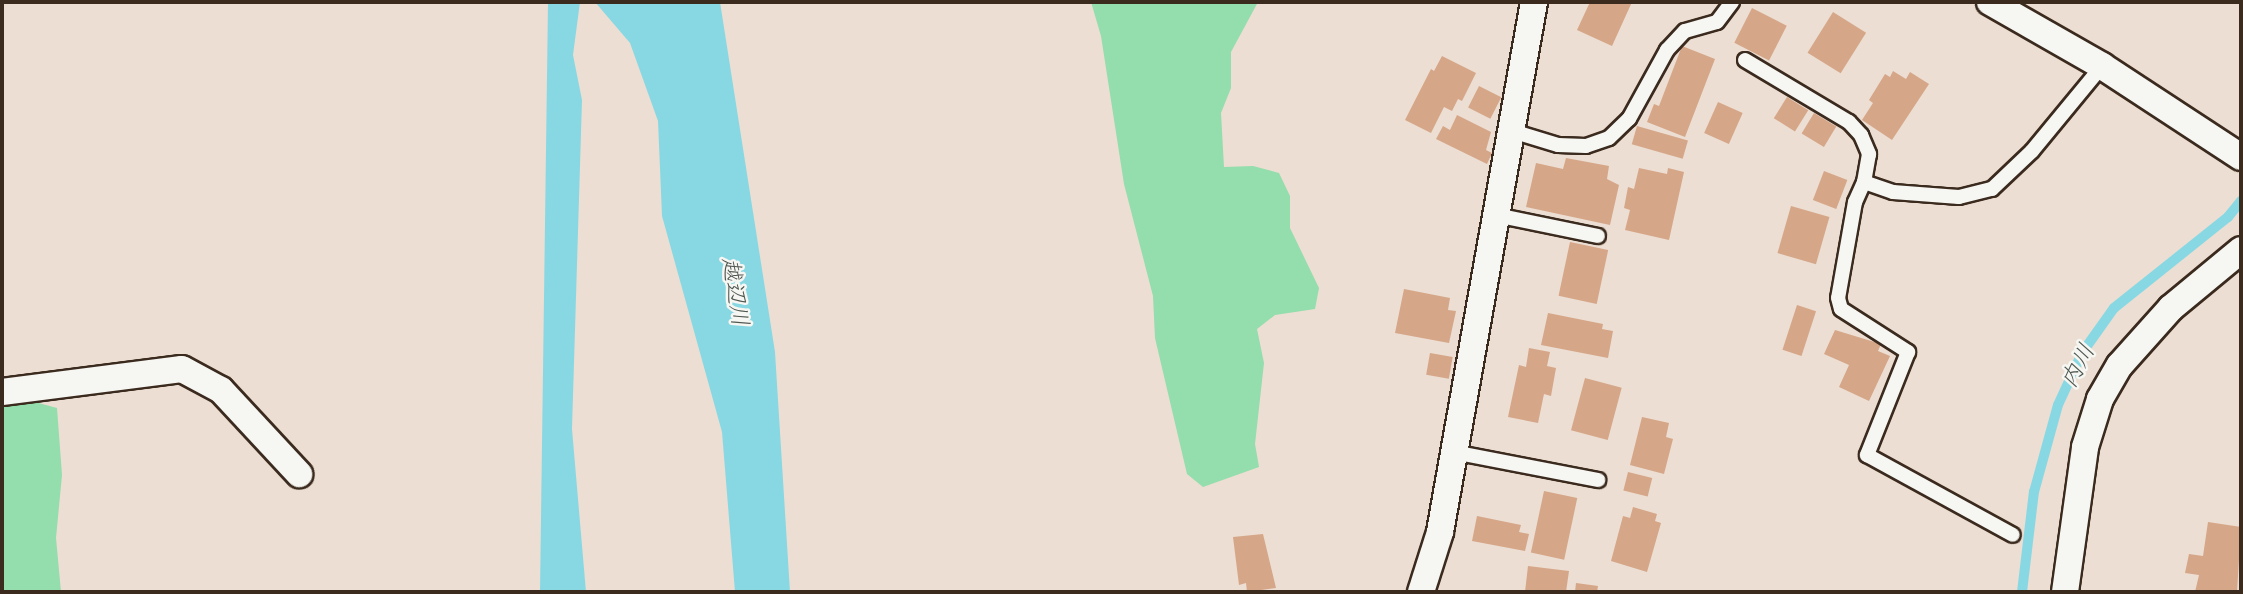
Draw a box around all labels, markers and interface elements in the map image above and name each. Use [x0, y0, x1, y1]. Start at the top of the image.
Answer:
water label: 越辺川 [716, 256, 754, 328]
water label: 内川 [2055, 339, 2101, 393]

